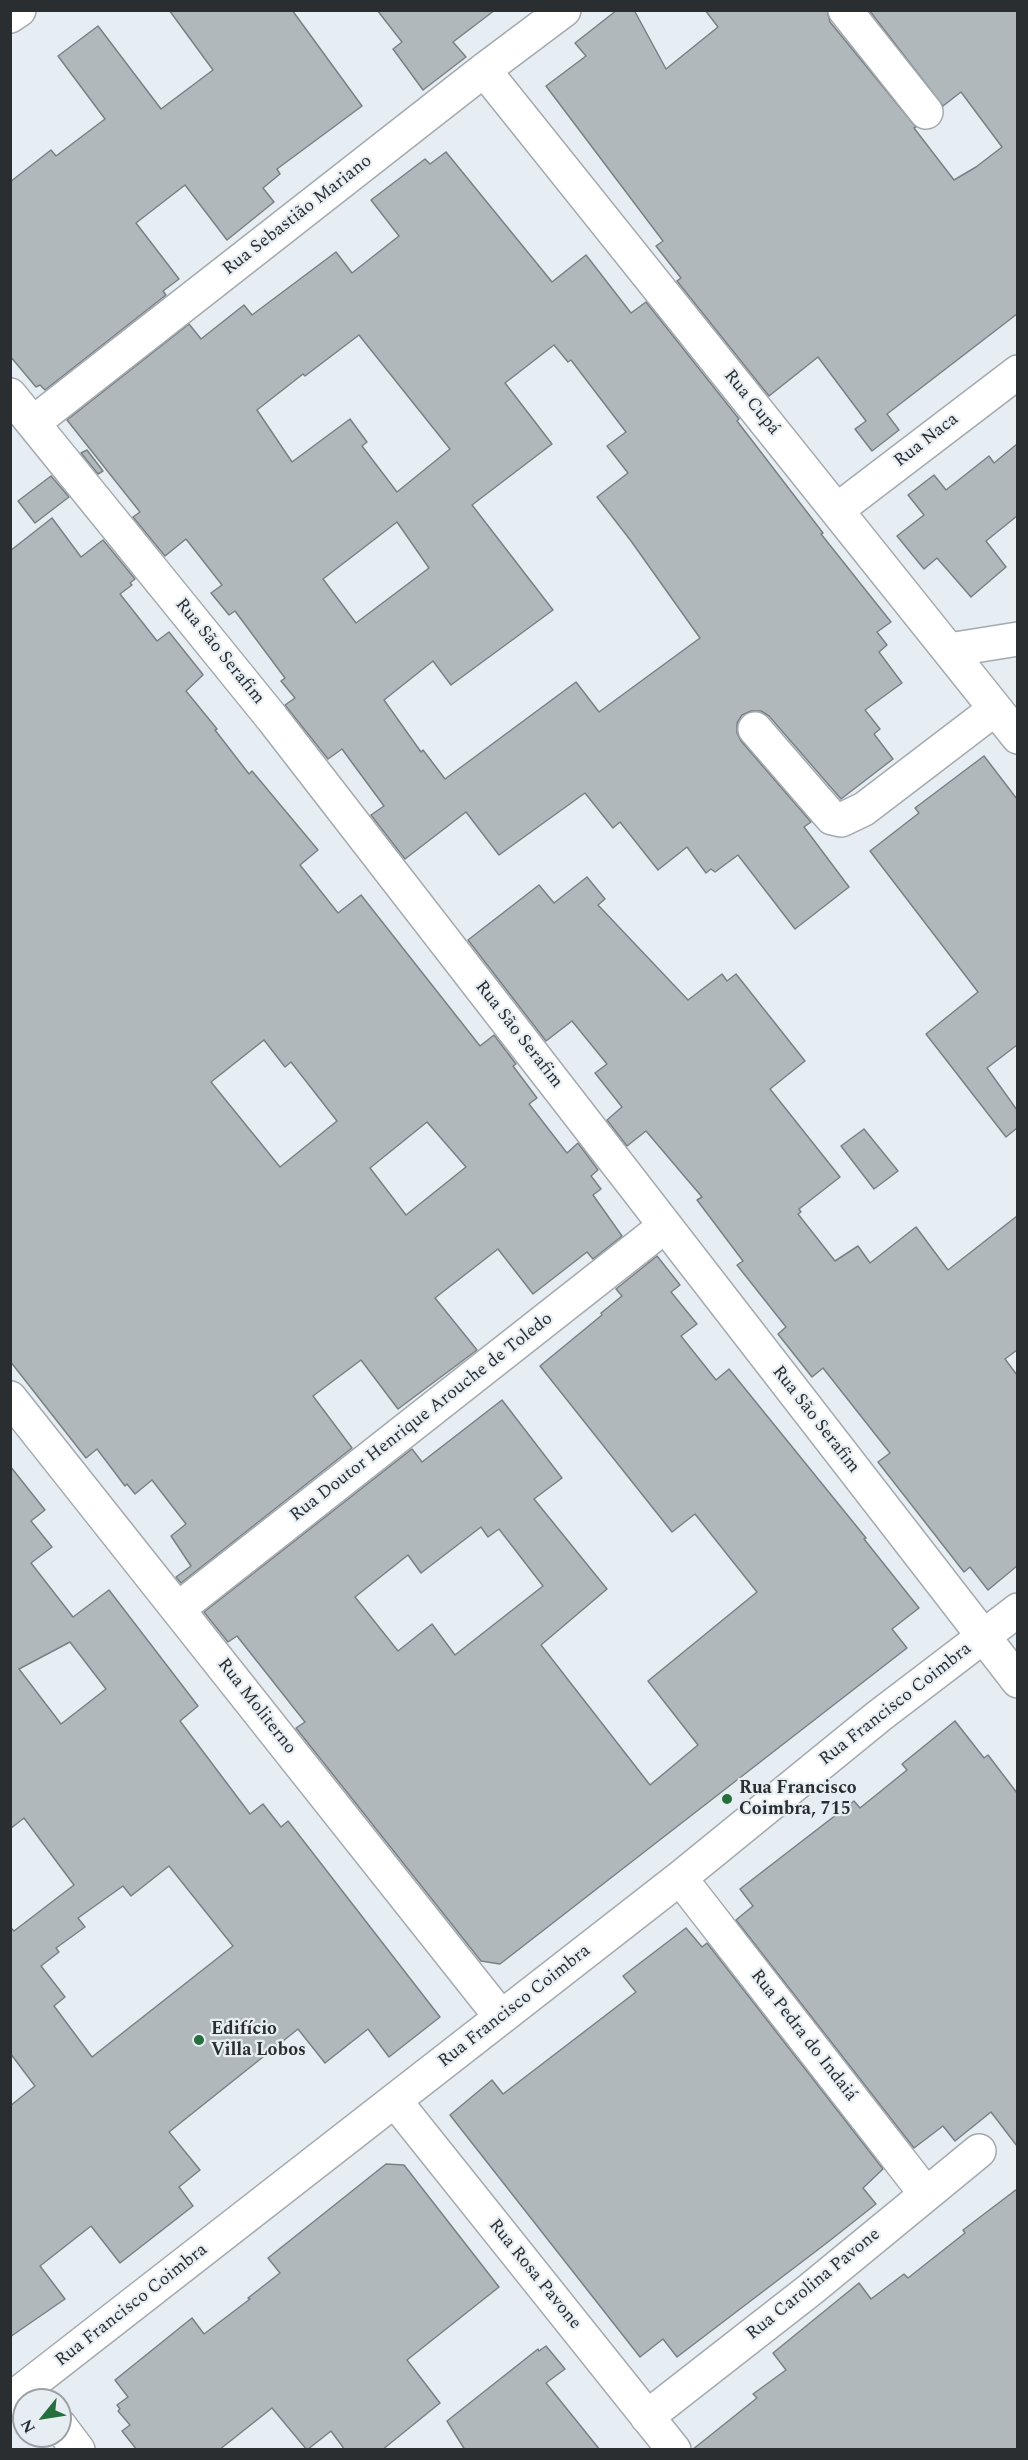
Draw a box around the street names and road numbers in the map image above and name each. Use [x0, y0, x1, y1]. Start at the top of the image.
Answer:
street label: Rua Sebastião Mariano [219, 151, 377, 281]
street label: Rua Cupá [718, 366, 784, 440]
street label: Rua Naca [891, 409, 963, 473]
street label: Rua São Serafim [170, 595, 268, 709]
street label: Rua São Serafim [469, 977, 567, 1093]
street label: Rua Doutor Henrique Arouche de Toledo [286, 1309, 558, 1527]
street label: Rua São Serafim [766, 1362, 864, 1478]
street label: Rua Francisco Coimbra [816, 1639, 976, 1771]
street label: Rua Moliterno [212, 1655, 300, 1759]
street label: Rua Francisco Coimbra [435, 1941, 595, 2073]
street label: Rua Pedra do Indaiá [745, 1966, 861, 2106]
street label: Rua Rosa Pavone [483, 2216, 585, 2334]
street label: Rua Carolina Pavone [743, 2224, 885, 2346]
street label: Rua Francisco Coimbra [52, 2240, 212, 2372]

